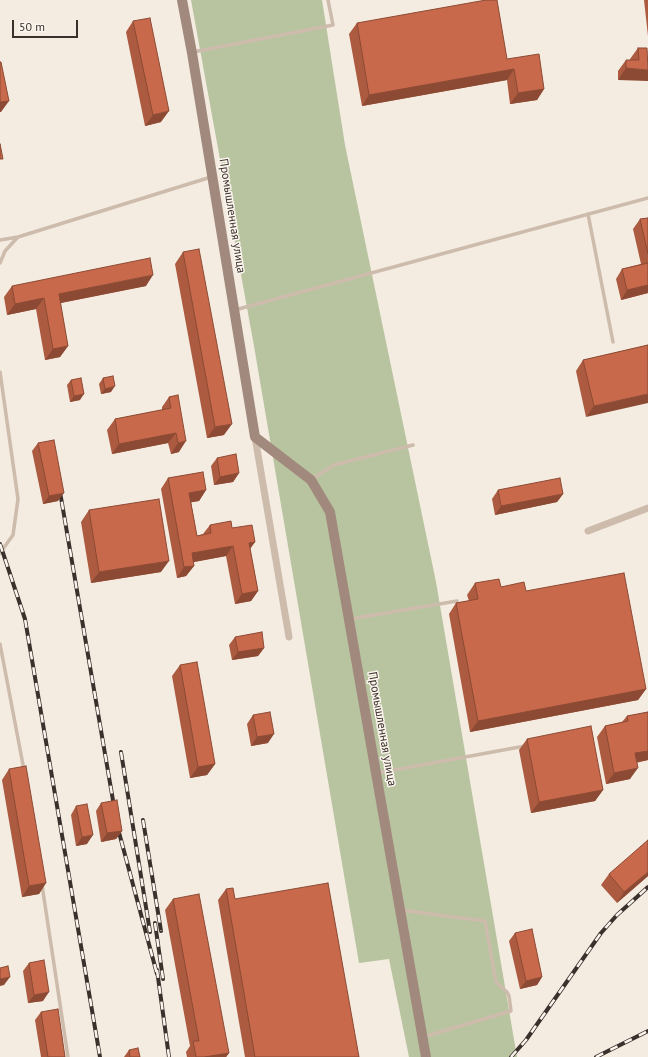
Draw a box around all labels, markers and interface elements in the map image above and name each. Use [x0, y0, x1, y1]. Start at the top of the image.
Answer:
scale bar [14, 12, 80, 38]
text: 50 m [19, 19, 45, 34]
street label: Промышленная улица [216, 158, 248, 274]
street label: Промышленная улица [365, 671, 399, 787]

